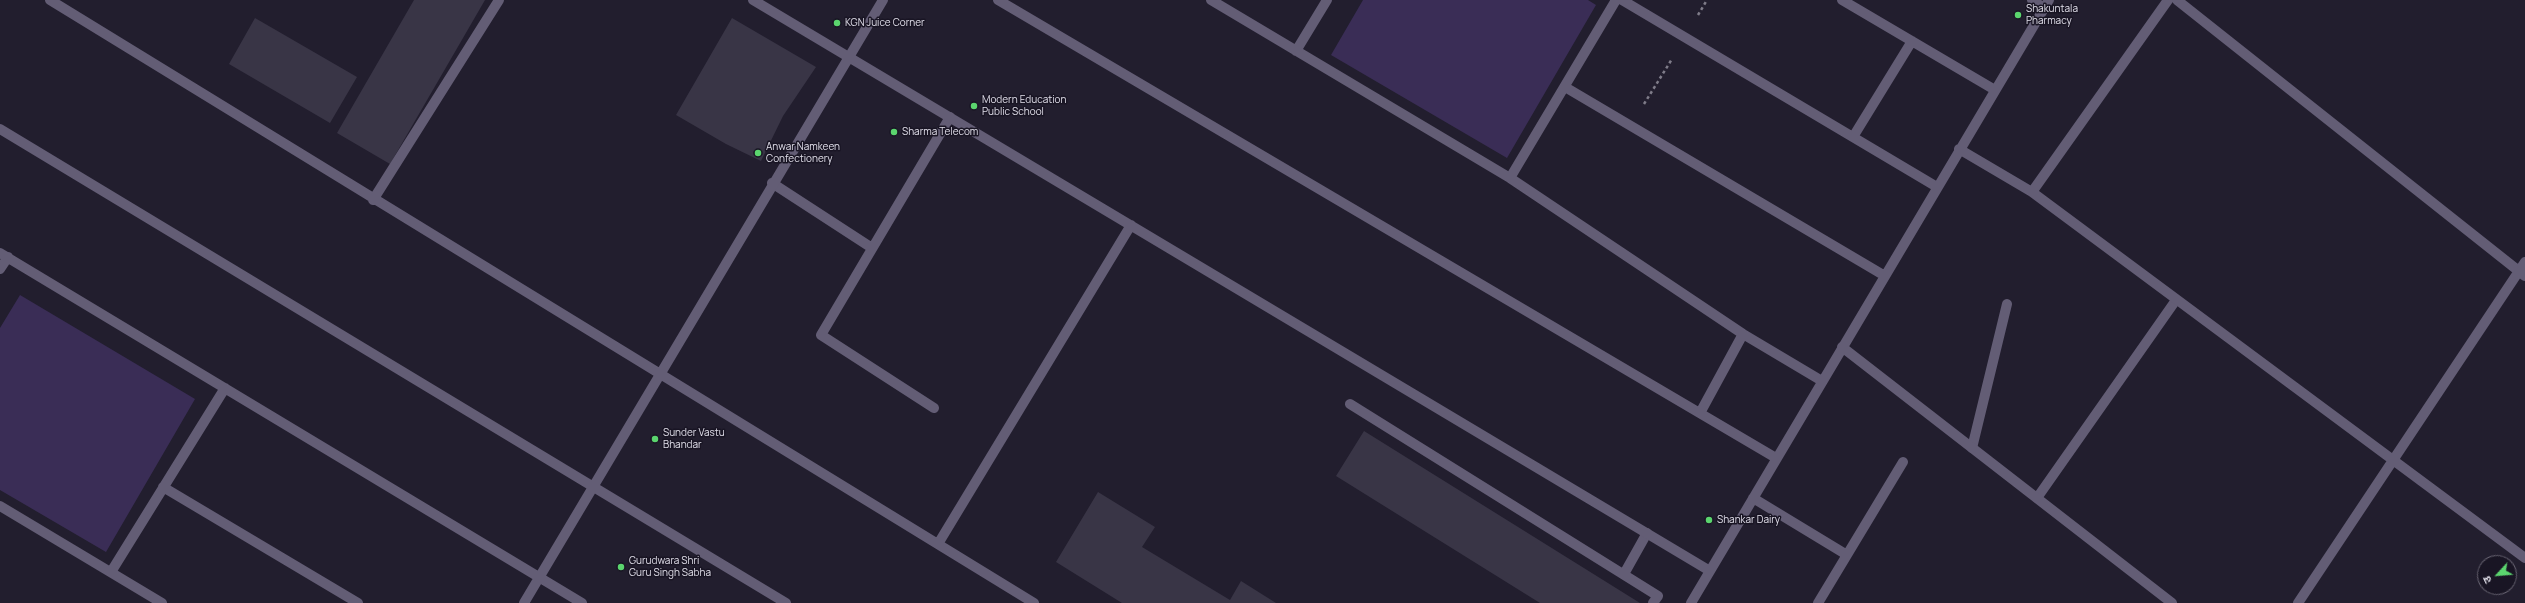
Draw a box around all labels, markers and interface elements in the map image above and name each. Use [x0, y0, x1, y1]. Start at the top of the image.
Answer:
place label: Shakuntala Pharmacy [2026, 3, 2078, 26]
marker: Shakuntala Pharmacy [2013, 10, 2023, 20]
place label: KGN Juice Corner [845, 17, 925, 29]
marker: KGN Juice Corner [832, 18, 842, 28]
place label: Modern Education Public School [982, 94, 1066, 118]
marker: Modern Education Public School [969, 101, 979, 111]
place label: Sharma Telecom [902, 126, 978, 138]
marker: Sharma Telecom [889, 127, 899, 137]
place label: Anwar Namkeen Confectionery [766, 141, 840, 164]
marker: Anwar Namkeen Confectionery [753, 148, 763, 158]
place label: Sunder Vastu Bhandar [663, 427, 725, 450]
marker: Sunder Vastu Bhandar [650, 434, 660, 444]
place label: Shankar Dairy [1717, 514, 1780, 526]
marker: Shankar Dairy [1704, 515, 1714, 525]
place label: Gurudwara Shri Guru Singh Sabha [629, 555, 711, 578]
north arrow [2477, 555, 2517, 595]
marker: Gurudwara Shri Guru Singh Sabha [616, 562, 626, 572]
text: उ [2479, 574, 2495, 586]

